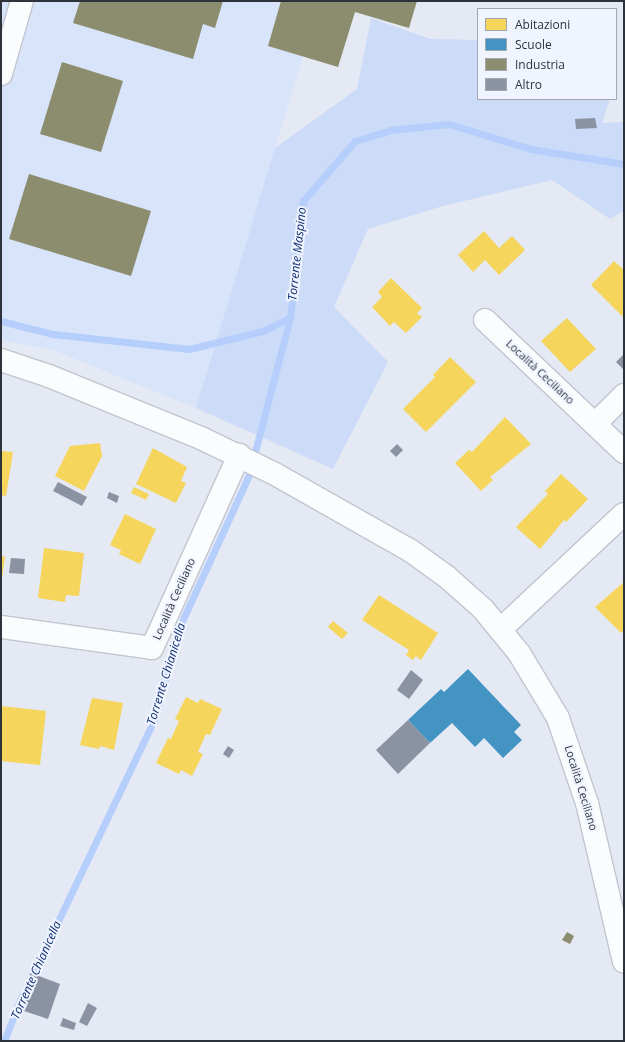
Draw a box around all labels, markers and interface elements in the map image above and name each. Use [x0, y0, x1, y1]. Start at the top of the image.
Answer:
legend [477, 8, 617, 100]
text: Abitazioni [515, 16, 570, 33]
text: Scuole [515, 36, 552, 53]
text: Industria [515, 56, 565, 73]
text: Altro [515, 76, 542, 93]
water label: Torrente Maspino [285, 207, 309, 301]
street label: Località Ceciliano [503, 337, 577, 407]
street label: Località Ceciliano [150, 556, 198, 642]
water label: Torrente Chianicella [144, 621, 188, 727]
street label: Località Ceciliano [562, 744, 600, 832]
water label: Torrente Chianicella [8, 919, 64, 1021]

